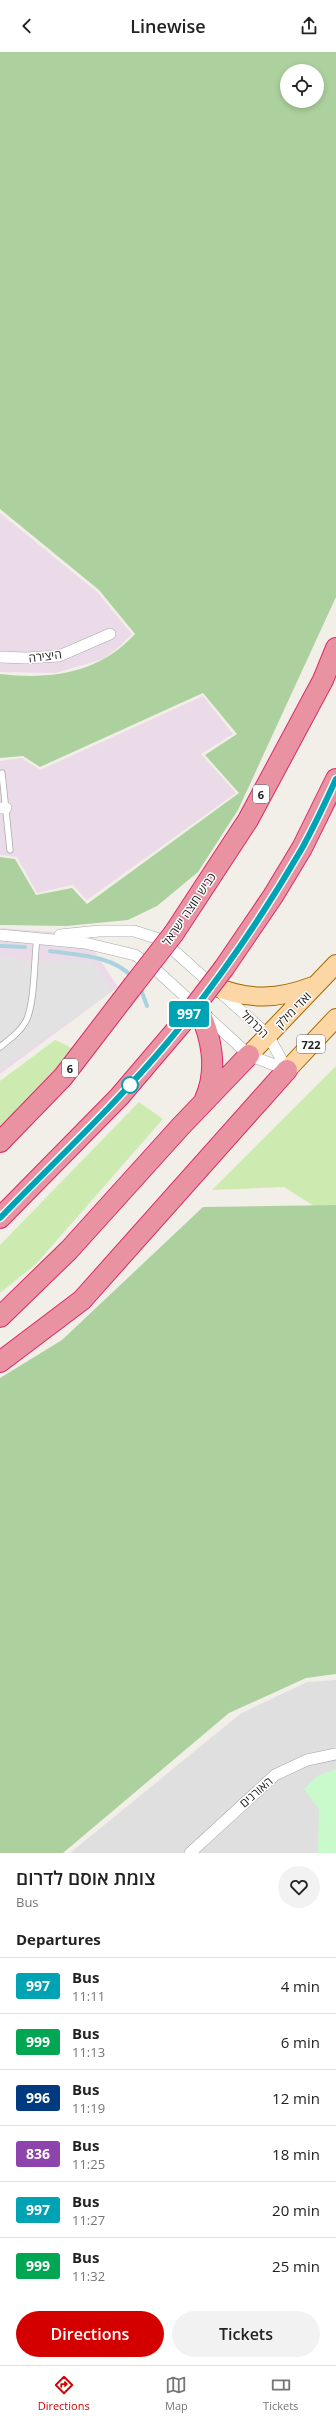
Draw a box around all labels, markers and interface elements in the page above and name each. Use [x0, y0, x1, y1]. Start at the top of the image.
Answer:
text: Linewise [130, 14, 206, 38]
icon: back [16, 15, 38, 37]
icon: share [298, 15, 320, 37]
map controls [280, 64, 324, 108]
button: locate [280, 64, 324, 108]
street label: היצירה [27, 646, 63, 666]
road number: 6 [253, 785, 269, 803]
street label: כביש חוצה ישראל [158, 869, 220, 949]
street label: ואדי מילק [271, 988, 315, 1032]
line badge: 997 [166, 1001, 212, 1027]
text: 997 [177, 1004, 201, 1023]
street label: הכרמל [237, 1006, 273, 1042]
road number: 722 [297, 1035, 325, 1053]
road number: 6 [62, 1059, 78, 1077]
unlabelled marker [121, 1076, 139, 1094]
street label: האורנים [236, 1773, 276, 1811]
text: צומת אוסם לדרום [16, 1865, 155, 1891]
button: heart [278, 1866, 320, 1908]
text: Bus [16, 1893, 39, 1911]
text: Departures [16, 1929, 101, 1949]
text: Bus [72, 1967, 99, 1987]
text: 997 [26, 1976, 50, 1995]
text: 4 min [281, 1976, 320, 1996]
text: 11:11 [72, 1987, 105, 2005]
text: Bus [72, 2023, 99, 2043]
text: 999 [26, 2032, 50, 2051]
text: 6 min [281, 2032, 320, 2052]
text: 11:13 [72, 2043, 105, 2061]
text: Bus [72, 2079, 99, 2099]
text: 996 [26, 2088, 50, 2107]
text: 12 min [272, 2088, 320, 2108]
text: 11:19 [72, 2099, 105, 2117]
text: Bus [72, 2135, 99, 2155]
text: 836 [26, 2144, 50, 2163]
text: 18 min [272, 2144, 320, 2164]
text: 11:25 [72, 2155, 105, 2173]
text: Bus [72, 2191, 99, 2211]
text: 997 [26, 2200, 50, 2219]
text: 20 min [272, 2200, 320, 2220]
text: 11:27 [72, 2211, 105, 2229]
text: Bus [72, 2247, 99, 2267]
text: 999 [26, 2256, 50, 2275]
text: 25 min [272, 2256, 320, 2276]
text: 11:32 [72, 2267, 105, 2285]
button: Directions [16, 2311, 164, 2357]
button: Tickets [172, 2311, 320, 2357]
tab: Directions [38, 2374, 90, 2413]
tab: Map [165, 2374, 188, 2413]
tab: Tickets [263, 2374, 298, 2413]

